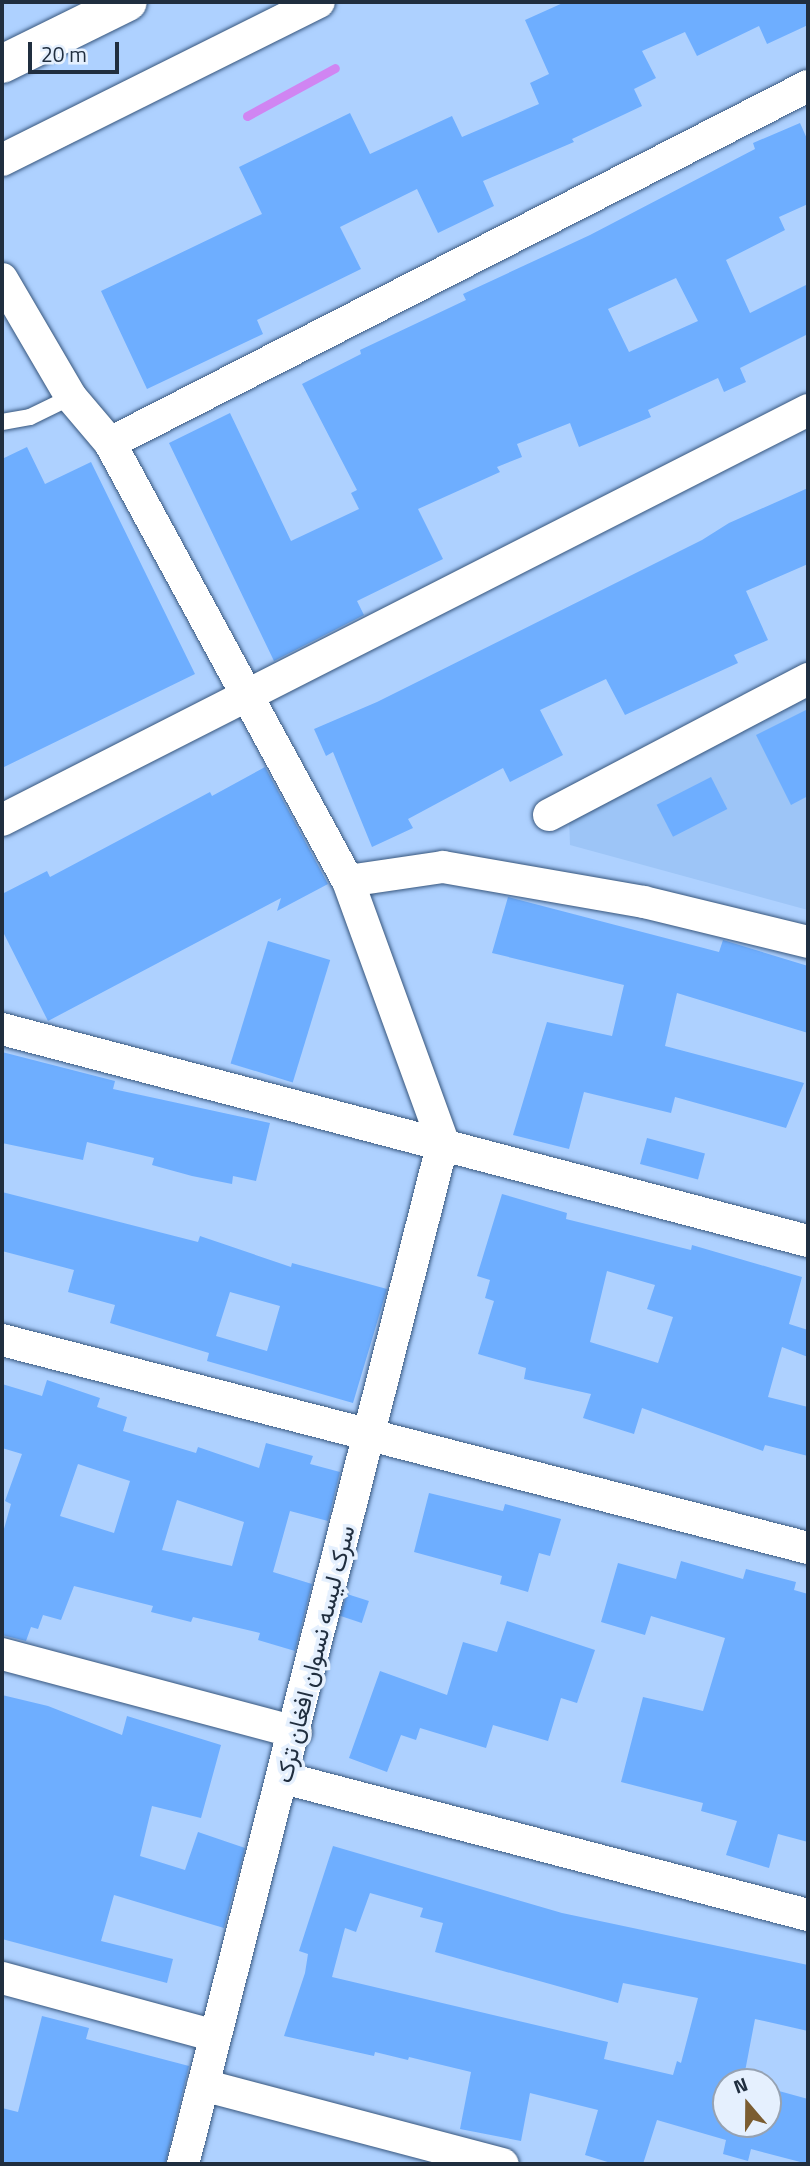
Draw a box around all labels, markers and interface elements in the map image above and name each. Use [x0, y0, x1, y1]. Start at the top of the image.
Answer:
scale bar [32, 28, 122, 72]
text: 20 m [41, 38, 87, 70]
street label: سرک لیسه نسوان افغان‌ ترک [269, 1522, 361, 1786]
north arrow [712, 2068, 782, 2138]
text: N [729, 2069, 751, 2101]

